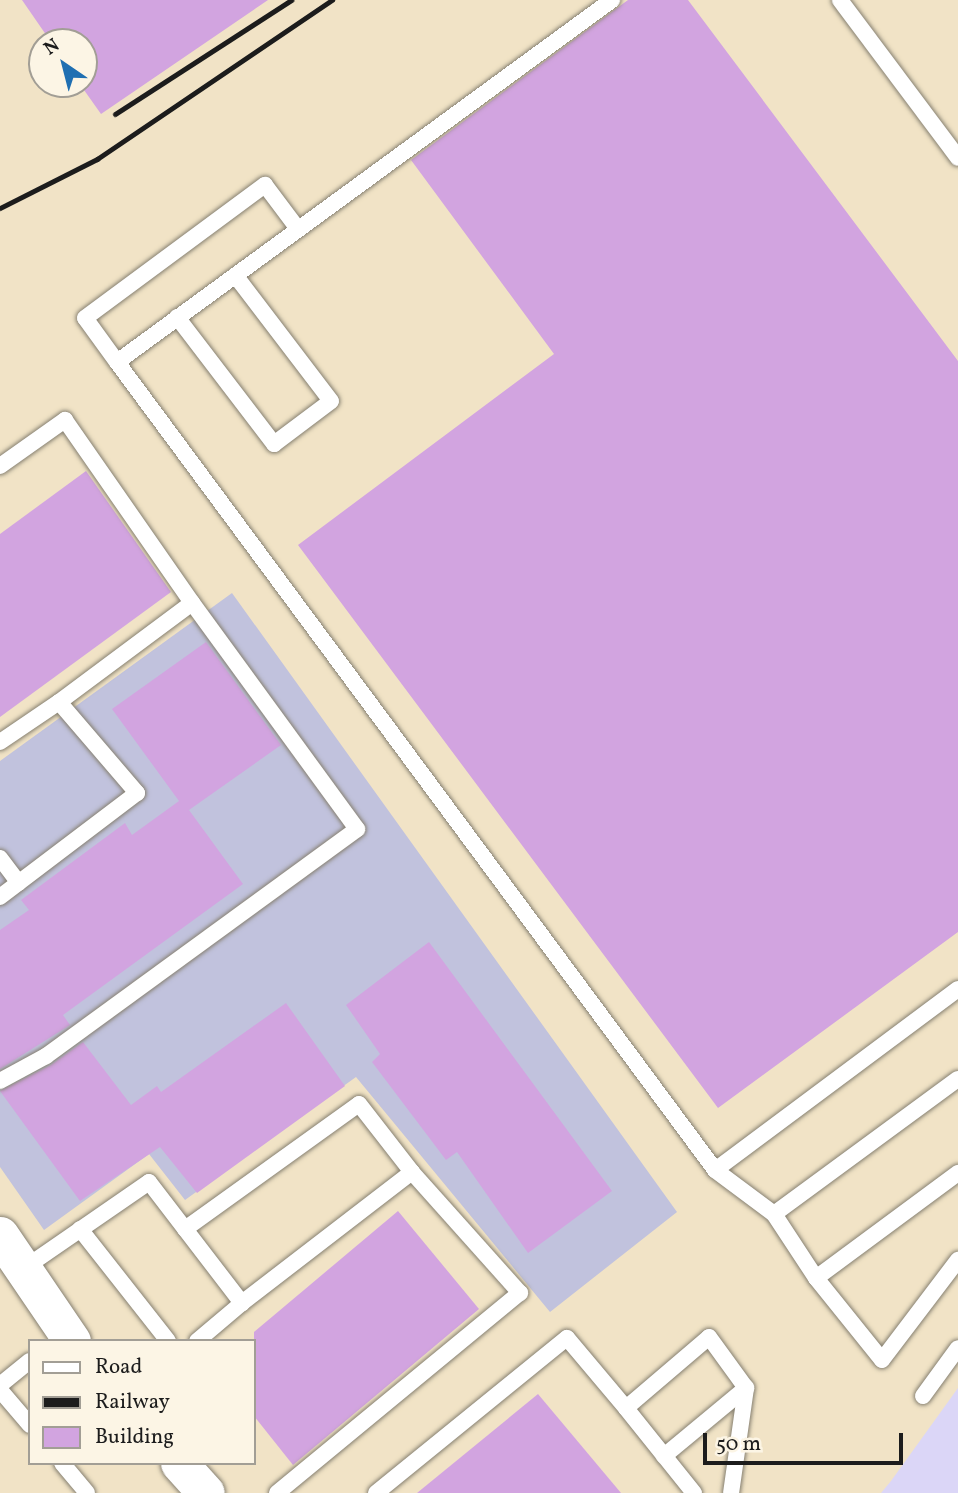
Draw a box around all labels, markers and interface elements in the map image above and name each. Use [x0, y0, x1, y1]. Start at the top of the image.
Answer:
north arrow [28, 28, 98, 98]
text: N [39, 33, 65, 62]
legend [28, 1339, 256, 1465]
text: Road [95, 1353, 142, 1382]
text: Railway [95, 1388, 170, 1417]
scale bar [706, 1420, 906, 1464]
text: Building [95, 1423, 174, 1452]
text: 50 m [716, 1430, 761, 1459]

